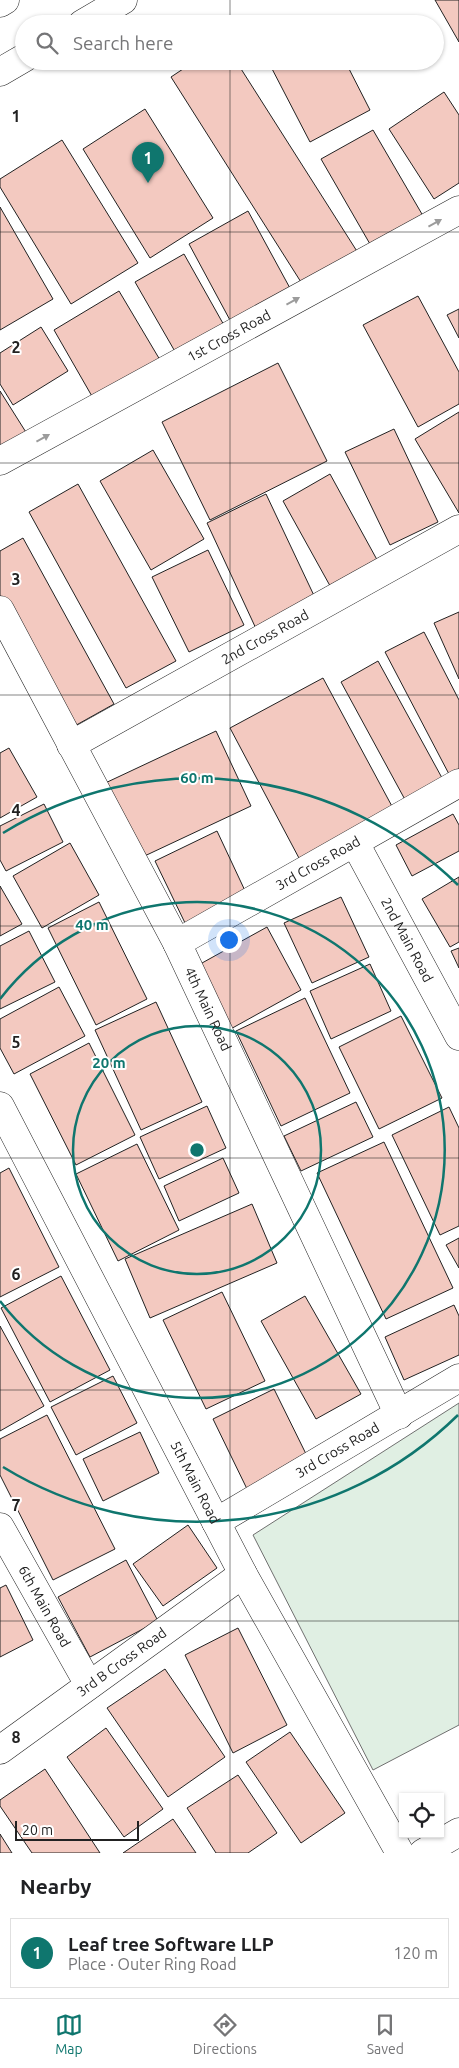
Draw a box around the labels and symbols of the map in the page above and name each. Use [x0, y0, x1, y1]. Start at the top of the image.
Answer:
text: 1 [11, 107, 21, 125]
pin: 1 [132, 142, 164, 183]
one-way arrow [428, 219, 443, 227]
one-way arrow [285, 297, 300, 305]
street label: 1st Cross Road [185, 307, 273, 365]
text: 2 [11, 338, 21, 356]
one-way arrow [35, 434, 50, 442]
text: 3 [11, 570, 21, 588]
street label: 2nd Cross Road [219, 606, 311, 668]
text: 60 m [180, 769, 214, 786]
text: 4 [11, 801, 21, 819]
street label: 3rd Cross Road [273, 833, 363, 893]
street label: 2nd Main Road [378, 895, 436, 985]
text: 40 m [75, 916, 109, 933]
your location [216, 927, 242, 953]
street label: 4th Main Road [181, 964, 235, 1054]
text: 5 [11, 1033, 21, 1051]
text: 20 m [92, 1054, 126, 1071]
centre of rings [188, 1141, 206, 1159]
text: 6 [11, 1265, 21, 1283]
street label: 3rd Cross Road [293, 1419, 382, 1481]
street label: 5th Main Road [167, 1438, 223, 1526]
text: 7 [11, 1496, 21, 1514]
street label: 6th Main Road [15, 1563, 74, 1650]
street label: 3rd B Cross Road [74, 1624, 169, 1700]
text: 8 [11, 1728, 21, 1746]
scale bar [15, 1818, 139, 1841]

